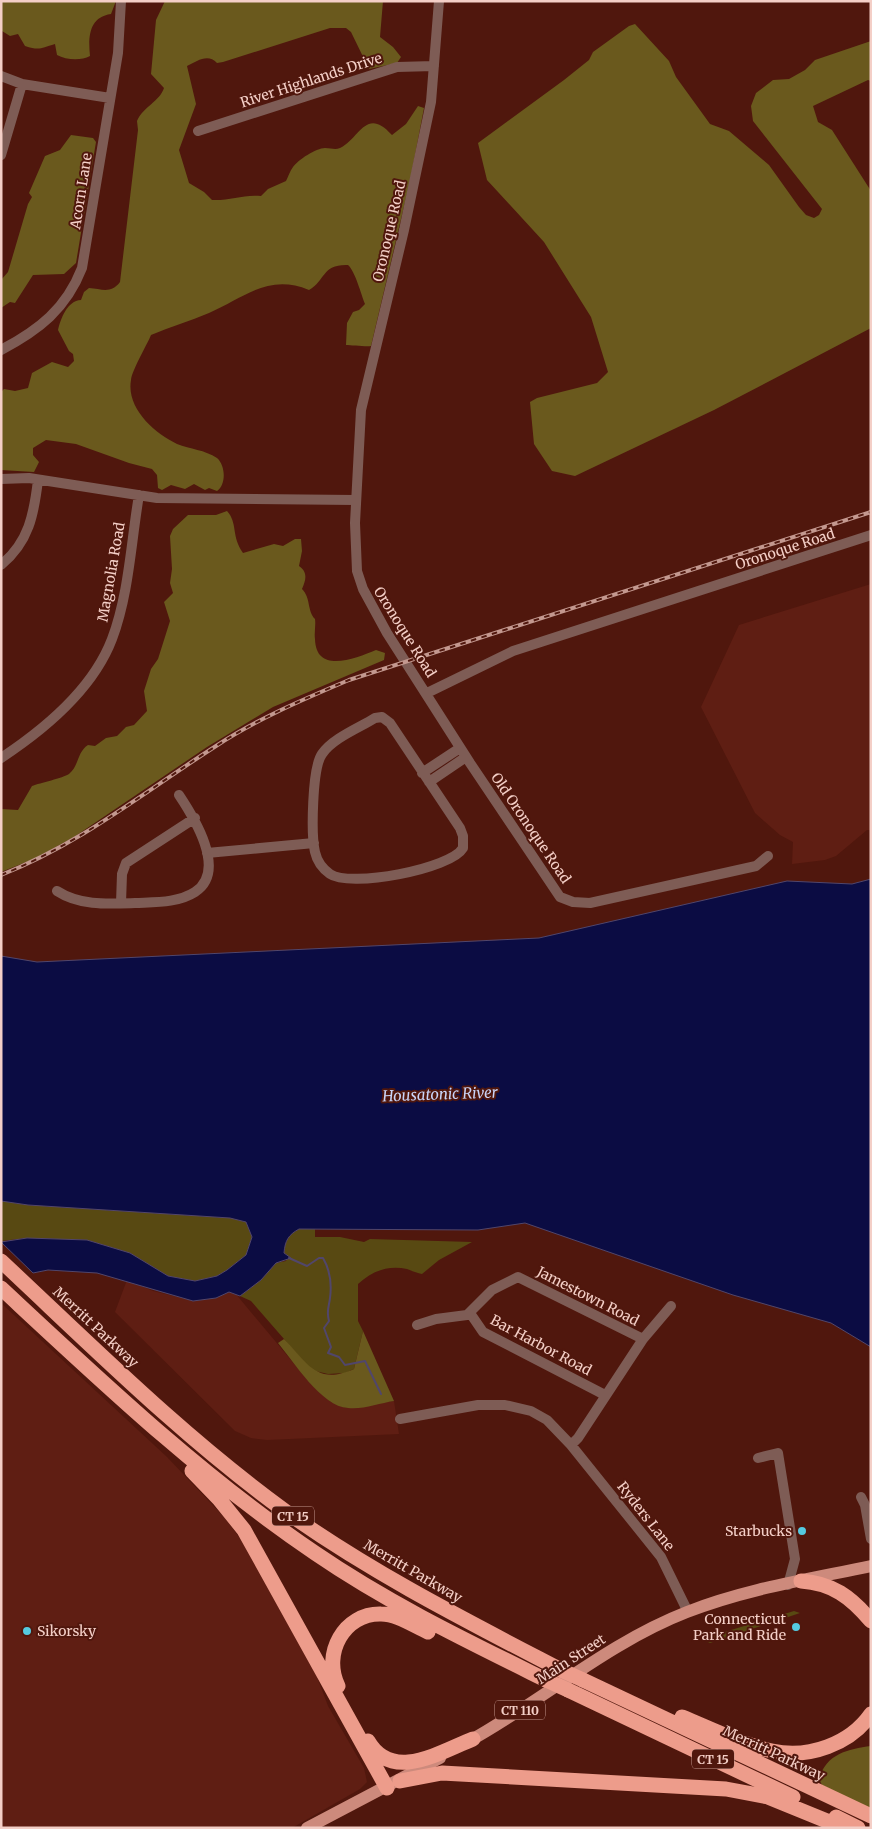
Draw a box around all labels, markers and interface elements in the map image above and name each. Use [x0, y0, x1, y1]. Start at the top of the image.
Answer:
street label: River Highlands Drive [238, 49, 384, 111]
street label: Acorn Lane [66, 152, 96, 231]
street label: Oronoque Road [369, 178, 410, 284]
street label: Magnolia Road [93, 520, 129, 623]
street label: Oronoque Road [733, 524, 838, 574]
street label: Oronoque Road [370, 583, 440, 681]
street label: Old Oronoque Road [487, 769, 575, 887]
water label: Housatonic River [381, 1082, 499, 1106]
street label: Jamestown Road [533, 1262, 643, 1330]
street label: Merritt Parkway [49, 1283, 143, 1372]
street label: Bar Harbor Road [487, 1311, 595, 1380]
street label: Ryders Lane [613, 1478, 679, 1554]
road number: CT 15 [272, 1506, 314, 1525]
place label: Starbucks [725, 1522, 792, 1540]
marker: Starbucks [796, 1525, 808, 1537]
street label: Merritt Parkway [361, 1536, 466, 1607]
place label: Connecticut Park and Ride [693, 1610, 787, 1644]
marker: Connecticut Park and Ride [790, 1621, 802, 1633]
place label: Sikorsky [37, 1622, 97, 1640]
marker: Sikorsky [21, 1625, 33, 1637]
street label: Main Street [533, 1630, 609, 1688]
road number: CT 110 [495, 1700, 545, 1720]
street label: Merritt Parkway [720, 1721, 829, 1785]
road number: CT 15 [692, 1750, 734, 1768]

